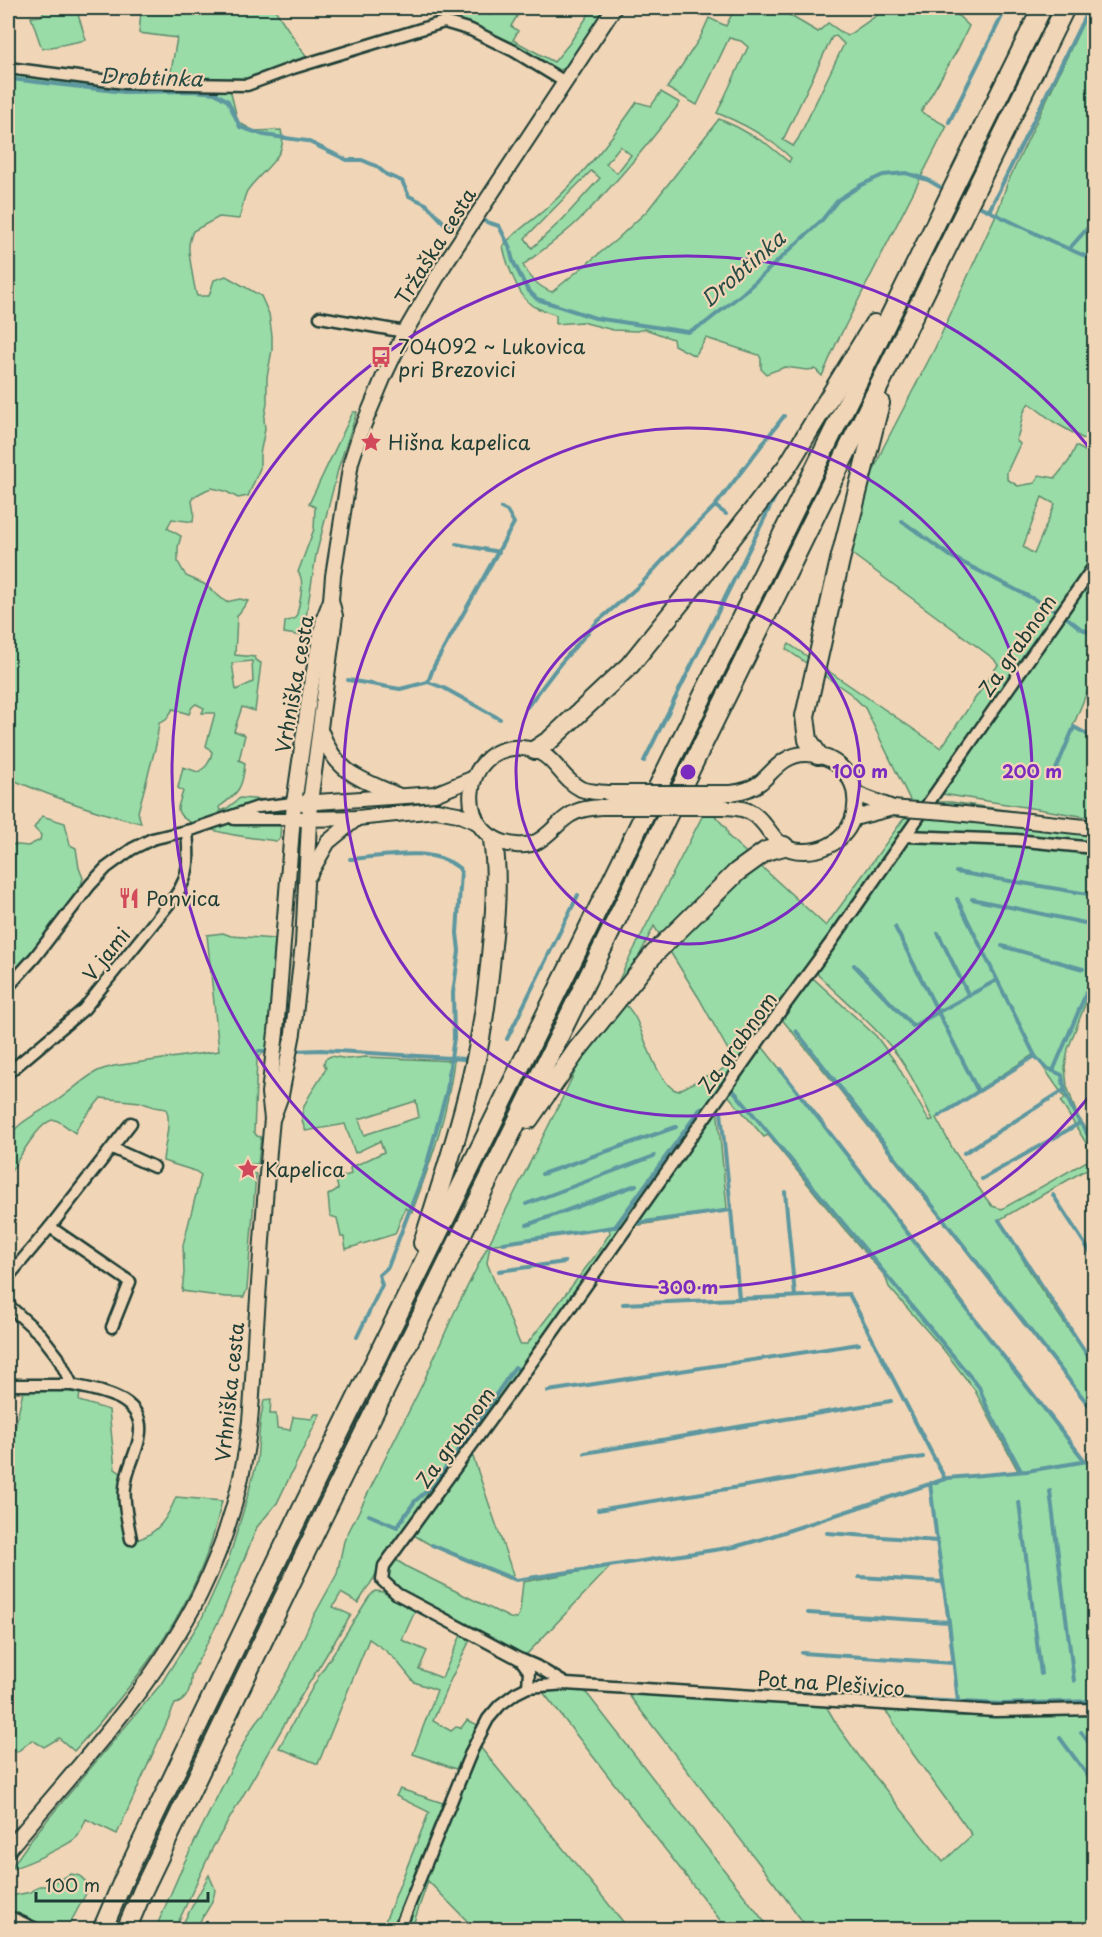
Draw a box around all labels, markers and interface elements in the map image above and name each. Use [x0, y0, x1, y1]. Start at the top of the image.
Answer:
water label: Drobtinka [99, 58, 204, 94]
street label: Tržaška cesta [387, 181, 483, 310]
water label: Drobtinka [692, 221, 792, 314]
place label: 704092 ~ Lukovica pri Brezovici [398, 331, 586, 384]
bus stop icon: 704092 ~ Lukovica pri Brezovici [369, 345, 393, 369]
place label: Hišna kapelica [388, 427, 531, 457]
place icon: Hišna kapelica [359, 430, 383, 454]
street label: Za grabnom [971, 588, 1063, 702]
street label: Vrhniška cesta [267, 612, 321, 756]
text: 100 m [832, 757, 888, 784]
text: 200 m [1002, 757, 1062, 784]
centre of rings [678, 762, 698, 782]
place label: Ponvica [146, 883, 220, 913]
restaurant icon: Ponvica [117, 886, 141, 910]
street label: V jami [75, 920, 137, 988]
street label: Za grabnom [690, 985, 784, 1099]
place label: Kapelica [265, 1154, 345, 1184]
place icon: Kapelica [236, 1157, 260, 1181]
text: 300 m [658, 1273, 718, 1300]
street label: Vrhniška cesta [207, 1320, 251, 1463]
street label: Za grabnom [408, 1380, 502, 1494]
street label: Pot na Plešivico [756, 1663, 906, 1703]
scale bar [36, 1865, 208, 1903]
text: 100 m [45, 1871, 100, 1898]

